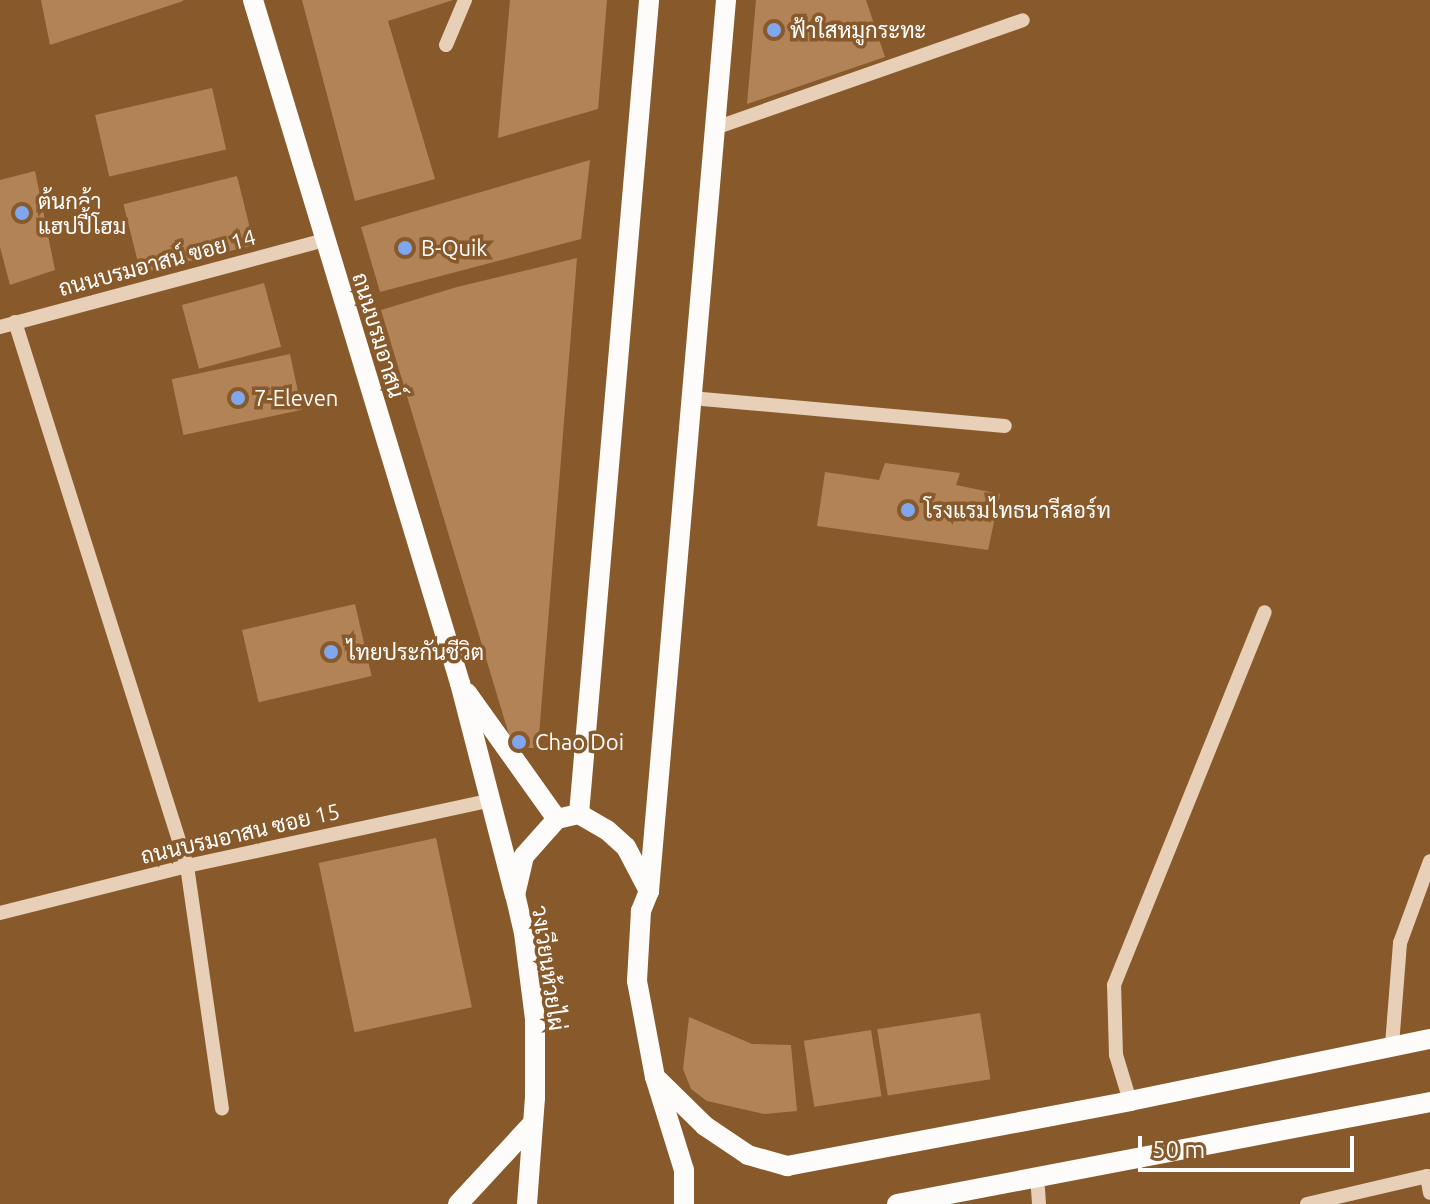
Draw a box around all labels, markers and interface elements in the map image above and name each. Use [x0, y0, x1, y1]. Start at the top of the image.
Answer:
place label: ฟ้าใสหมูกระทะ [790, 17, 926, 43]
marker: ฟ้าใสหมูกระทะ [765, 21, 783, 39]
place label: ต้นกล้า แฮปปี้โฮม [38, 187, 126, 238]
marker: ต้นกล้า แฮปปี้โฮม [13, 204, 31, 222]
street label: ถนนบรมอาสน์ ฃอย 14 [55, 223, 259, 301]
place label: B-Quik [421, 235, 487, 261]
marker: B-Quik [396, 239, 414, 257]
street label: ถนนบรมอาสน์ [347, 269, 411, 401]
place label: 7-Eleven [254, 385, 338, 411]
marker: 7-Eleven [229, 389, 247, 407]
place label: โรงแรมไทธนารีสอร์ท [924, 497, 1111, 523]
marker: โรงแรมไทธนารีสอร์ท [899, 501, 917, 519]
place label: ไทยประกันชีวิต [347, 639, 484, 665]
marker: ไทยประกันชีวิต [322, 643, 340, 661]
place label: Chao Doi [535, 729, 624, 755]
marker: Chao Doi [510, 733, 528, 751]
street label: ถนนบรมอาสน ซอย 15 [138, 797, 342, 869]
street label: วงเวียนห้วยไผ่ [527, 904, 571, 1032]
scale bar [1142, 1120, 1358, 1170]
text: 50 m [1152, 1136, 1205, 1163]

